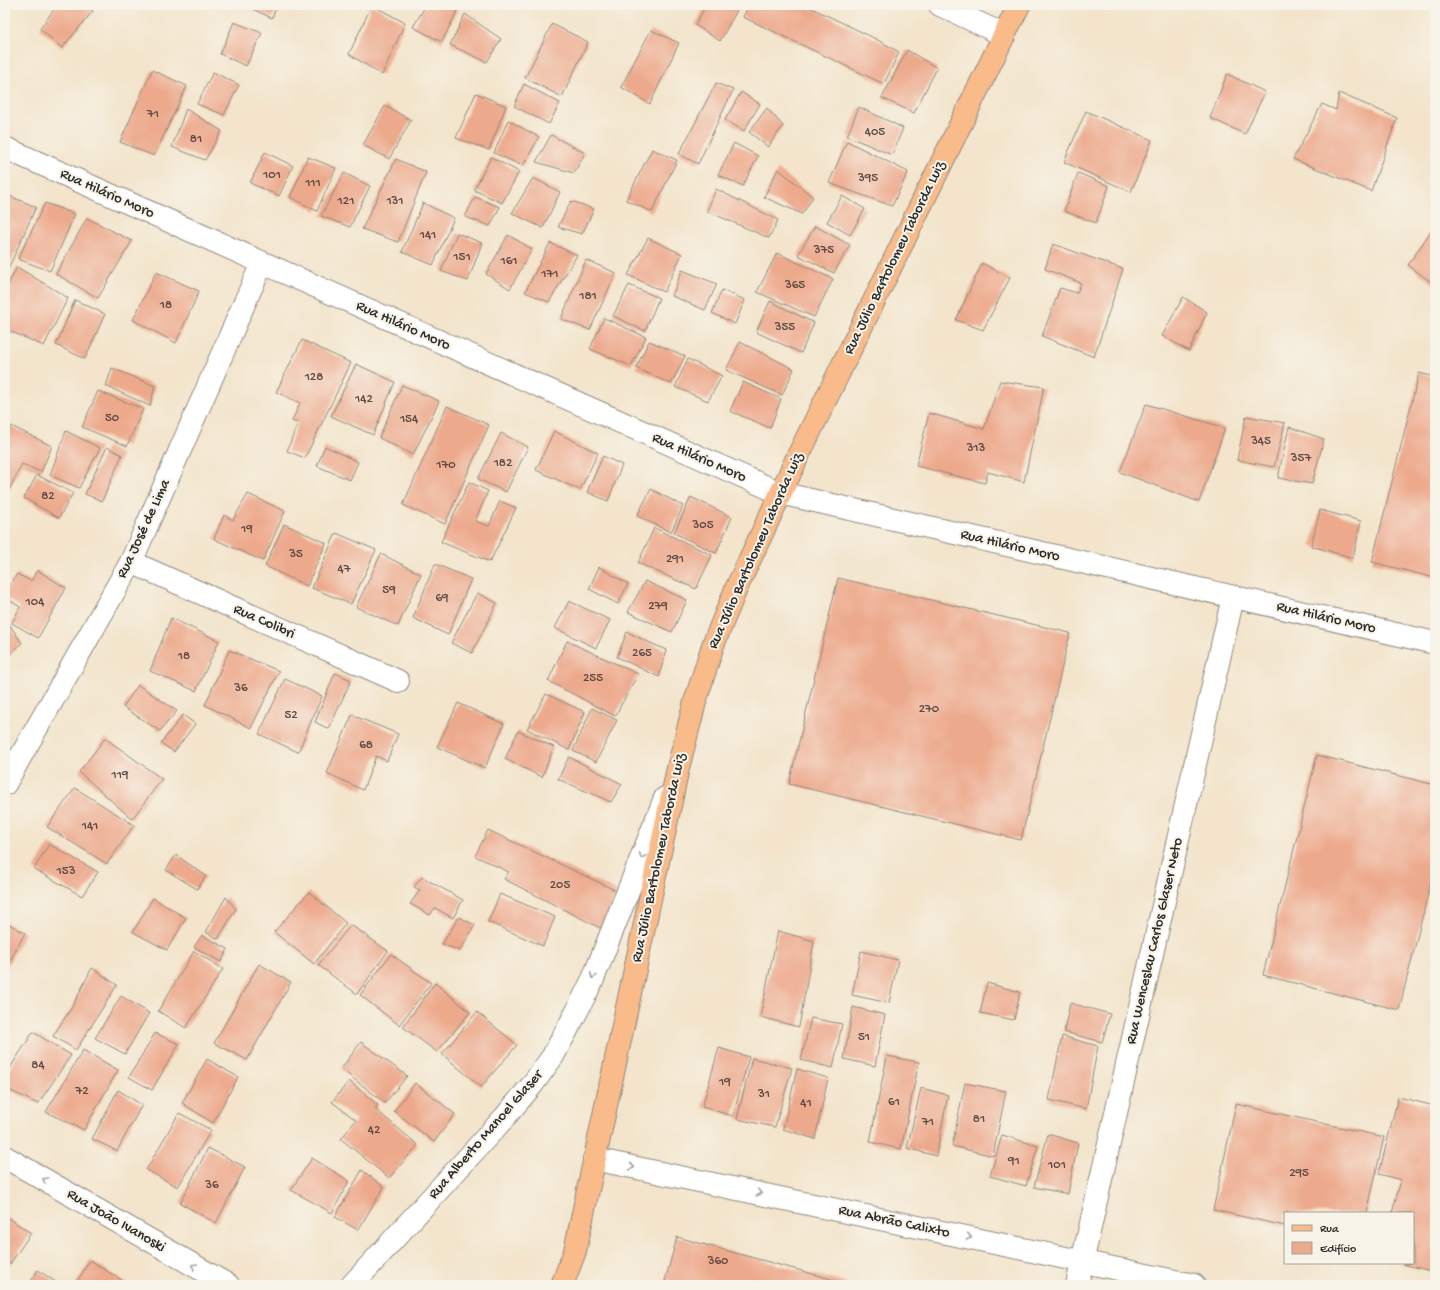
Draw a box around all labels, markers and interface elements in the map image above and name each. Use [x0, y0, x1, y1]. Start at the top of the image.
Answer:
house number: 71 [146, 107, 159, 122]
house number: 405 [865, 125, 885, 140]
house number: 81 [190, 132, 202, 147]
street label: Rua Júlio Bartolomeu Taborda Luiz [840, 158, 950, 358]
street label: Rua Hilário Moro [57, 165, 157, 223]
house number: 101 [262, 168, 281, 183]
house number: 395 [857, 171, 878, 186]
house number: 111 [304, 176, 321, 191]
house number: 121 [337, 194, 354, 209]
house number: 131 [385, 194, 404, 209]
house number: 141 [419, 228, 436, 243]
house number: 375 [813, 243, 834, 258]
house number: 151 [452, 250, 471, 265]
house number: 161 [499, 254, 518, 269]
house number: 171 [540, 267, 559, 282]
house number: 365 [784, 278, 805, 293]
house number: 181 [578, 289, 597, 304]
street label: Rua Hilário Moro [353, 297, 453, 355]
house number: 18 [159, 298, 172, 313]
house number: 355 [774, 320, 795, 335]
house number: 128 [304, 370, 323, 385]
house number: 142 [354, 392, 374, 407]
house number: 50 [105, 411, 120, 426]
house number: 154 [399, 412, 418, 427]
street label: Rua Hilário Moro [649, 429, 749, 487]
house number: 345 [1250, 434, 1271, 449]
house number: 313 [966, 441, 986, 456]
street label: Rua Júlio Bartolomeu Taborda Luiz [704, 450, 808, 652]
house number: 357 [1290, 451, 1312, 466]
house number: 182 [493, 456, 513, 471]
house number: 170 [435, 458, 456, 473]
street label: Rua José de Lima [113, 476, 175, 581]
house number: 82 [41, 489, 55, 504]
house number: 305 [692, 518, 714, 533]
house number: 19 [240, 522, 253, 537]
street label: Rua Hilário Moro [959, 526, 1062, 566]
house number: 35 [288, 547, 303, 562]
house number: 291 [666, 552, 684, 567]
house number: 47 [338, 562, 352, 577]
house number: 59 [382, 583, 396, 598]
house number: 69 [435, 591, 449, 606]
house number: 104 [25, 595, 44, 610]
street label: Rua Hilário Moro [1275, 598, 1378, 638]
house number: 279 [648, 599, 668, 614]
street label: Rua Colibri [230, 600, 298, 644]
house number: 265 [632, 646, 652, 661]
house number: 18 [177, 649, 190, 664]
house number: 255 [583, 671, 603, 686]
house number: 36 [233, 681, 248, 696]
house number: 270 [919, 702, 940, 717]
house number: 52 [284, 708, 298, 723]
house number: 68 [359, 738, 373, 753]
street label: Rua Júlio Bartolomeu Taborda Luiz [628, 752, 690, 964]
house number: 119 [110, 768, 129, 783]
house number: 141 [81, 819, 98, 834]
street label: Rua Wenceslau Carlos Glaser Neto [1122, 836, 1188, 1046]
one-way arrow [639, 851, 647, 859]
house number: 153 [56, 864, 76, 879]
house number: 205 [550, 878, 570, 893]
one-way arrow [590, 973, 598, 980]
house number: 51 [858, 1030, 870, 1045]
house number: 84 [31, 1058, 45, 1073]
street label: Rua Alberto Manoel Glaser [425, 1065, 548, 1203]
house number: 19 [718, 1075, 731, 1090]
house number: 72 [74, 1084, 89, 1099]
house number: 31 [757, 1087, 770, 1102]
house number: 61 [888, 1095, 900, 1110]
house number: 41 [800, 1096, 812, 1111]
house number: 81 [973, 1112, 985, 1127]
house number: 71 [921, 1115, 934, 1130]
house number: 42 [368, 1123, 381, 1138]
house number: 91 [1007, 1154, 1020, 1169]
house number: 101 [1047, 1158, 1066, 1173]
one-way arrow [629, 1162, 635, 1170]
house number: 295 [1289, 1166, 1309, 1181]
one-way arrow [42, 1177, 49, 1184]
house number: 36 [204, 1178, 219, 1193]
street label: Rua João Ivanoski [63, 1185, 169, 1257]
one-way arrow [756, 1189, 762, 1197]
street label: Rua Abrão Calixto [837, 1201, 952, 1243]
legend [1284, 1212, 1414, 1264]
text: Rua [1320, 1223, 1339, 1237]
one-way arrow [966, 1233, 972, 1241]
text: Edifício [1320, 1243, 1356, 1257]
house number: 360 [707, 1254, 729, 1269]
one-way arrow [191, 1263, 198, 1270]

